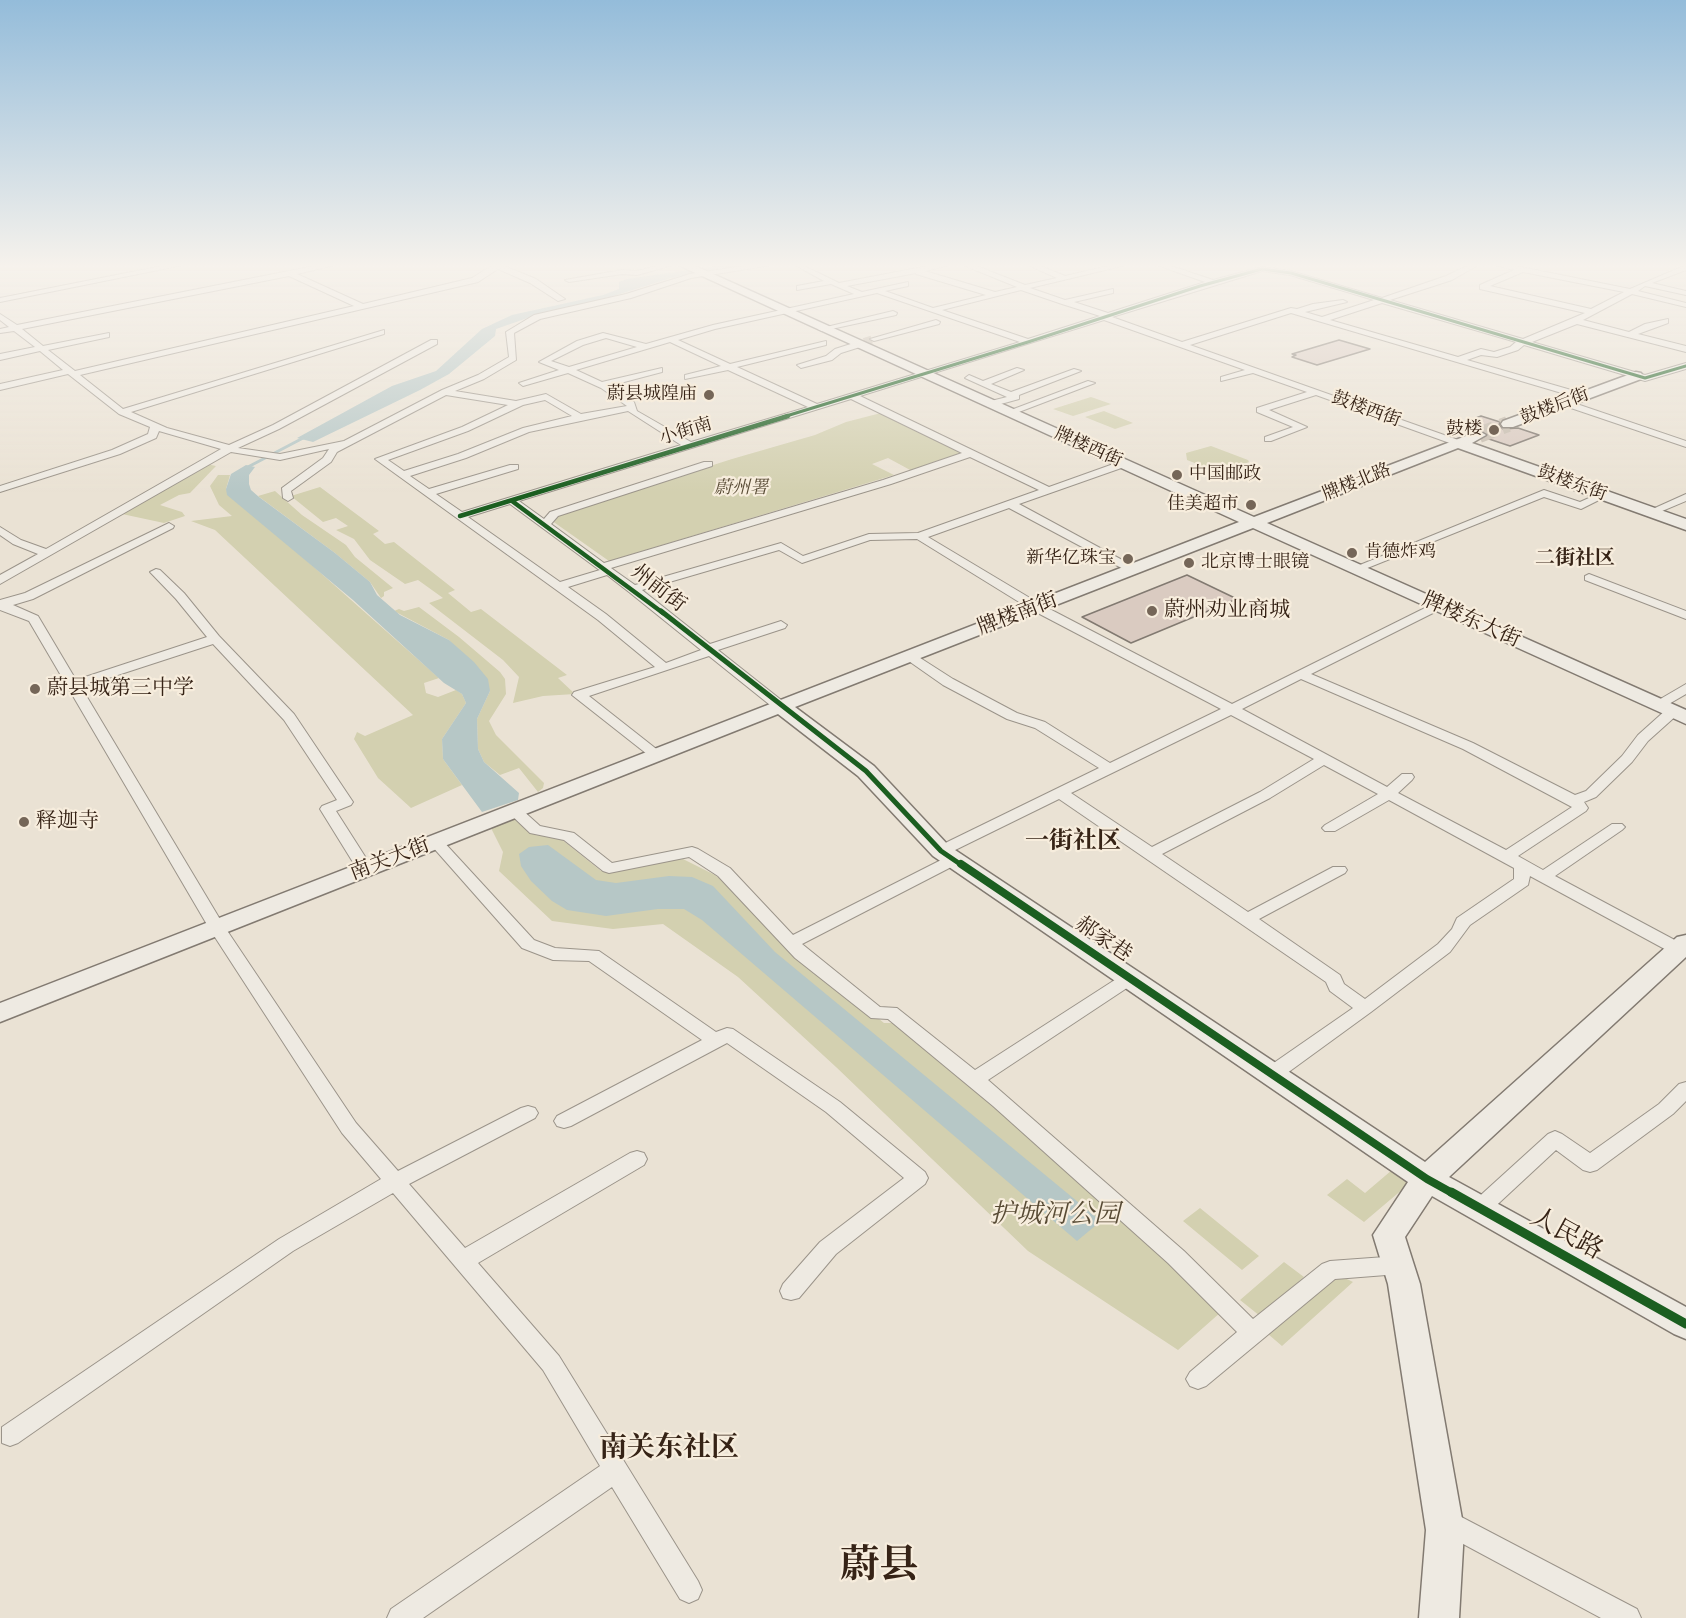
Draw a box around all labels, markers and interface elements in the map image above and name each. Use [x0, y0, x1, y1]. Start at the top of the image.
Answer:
place label: 蔚县城隍庙 [607, 384, 697, 406]
street label: 鼓楼后街 [1518, 384, 1592, 430]
marker: 蔚县城隍庙 [702, 388, 716, 402]
street label: 鼓楼西街 [1328, 388, 1404, 432]
street label: 小街南 [657, 414, 715, 450]
place label: 鼓楼 [1446, 419, 1482, 441]
street label: 牌楼西街 [1051, 423, 1125, 473]
marker: 鼓楼 [1487, 423, 1501, 437]
street label: 牌楼北路 [1320, 460, 1394, 506]
street label: 鼓楼东街 [1534, 462, 1610, 506]
place label: 中国邮政 [1189, 464, 1261, 486]
marker: 中国邮政 [1170, 468, 1184, 482]
park label: 蔚州署 [714, 478, 768, 500]
place label: 佳美超市 [1167, 494, 1239, 516]
marker: 佳美超市 [1244, 498, 1258, 512]
place label: 肯德炸鸡 [1364, 542, 1436, 564]
marker: 肯德炸鸡 [1345, 546, 1359, 560]
district label: 二街社区 [1535, 547, 1615, 571]
place label: 新华亿珠宝 [1026, 548, 1116, 570]
marker: 新华亿珠宝 [1121, 552, 1135, 566]
place label: 北京博士眼镜 [1201, 552, 1309, 574]
marker: 北京博士眼镜 [1182, 556, 1196, 570]
street label: 州前街 [625, 560, 691, 618]
street label: 牌楼南街 [974, 588, 1062, 642]
street label: 牌楼东大街 [1418, 588, 1524, 654]
place label: 蔚州劝业商城 [1164, 598, 1290, 624]
marker: 蔚州劝业商城 [1145, 604, 1159, 618]
place label: 蔚县城第三中学 [47, 676, 194, 702]
marker: 蔚县城第三中学 [28, 682, 42, 696]
place label: 释迦寺 [36, 809, 99, 835]
marker: 释迦寺 [17, 815, 31, 829]
district label: 一街社区 [1025, 828, 1121, 856]
street label: 南关大街 [346, 833, 434, 887]
street label: 郝家巷 [1070, 912, 1136, 968]
park label: 护城河公园 [990, 1200, 1120, 1232]
street label: 人民路 [1524, 1202, 1608, 1268]
district label: 南关东社区 [599, 1433, 739, 1467]
district label: 蔚县 [840, 1545, 918, 1591]

